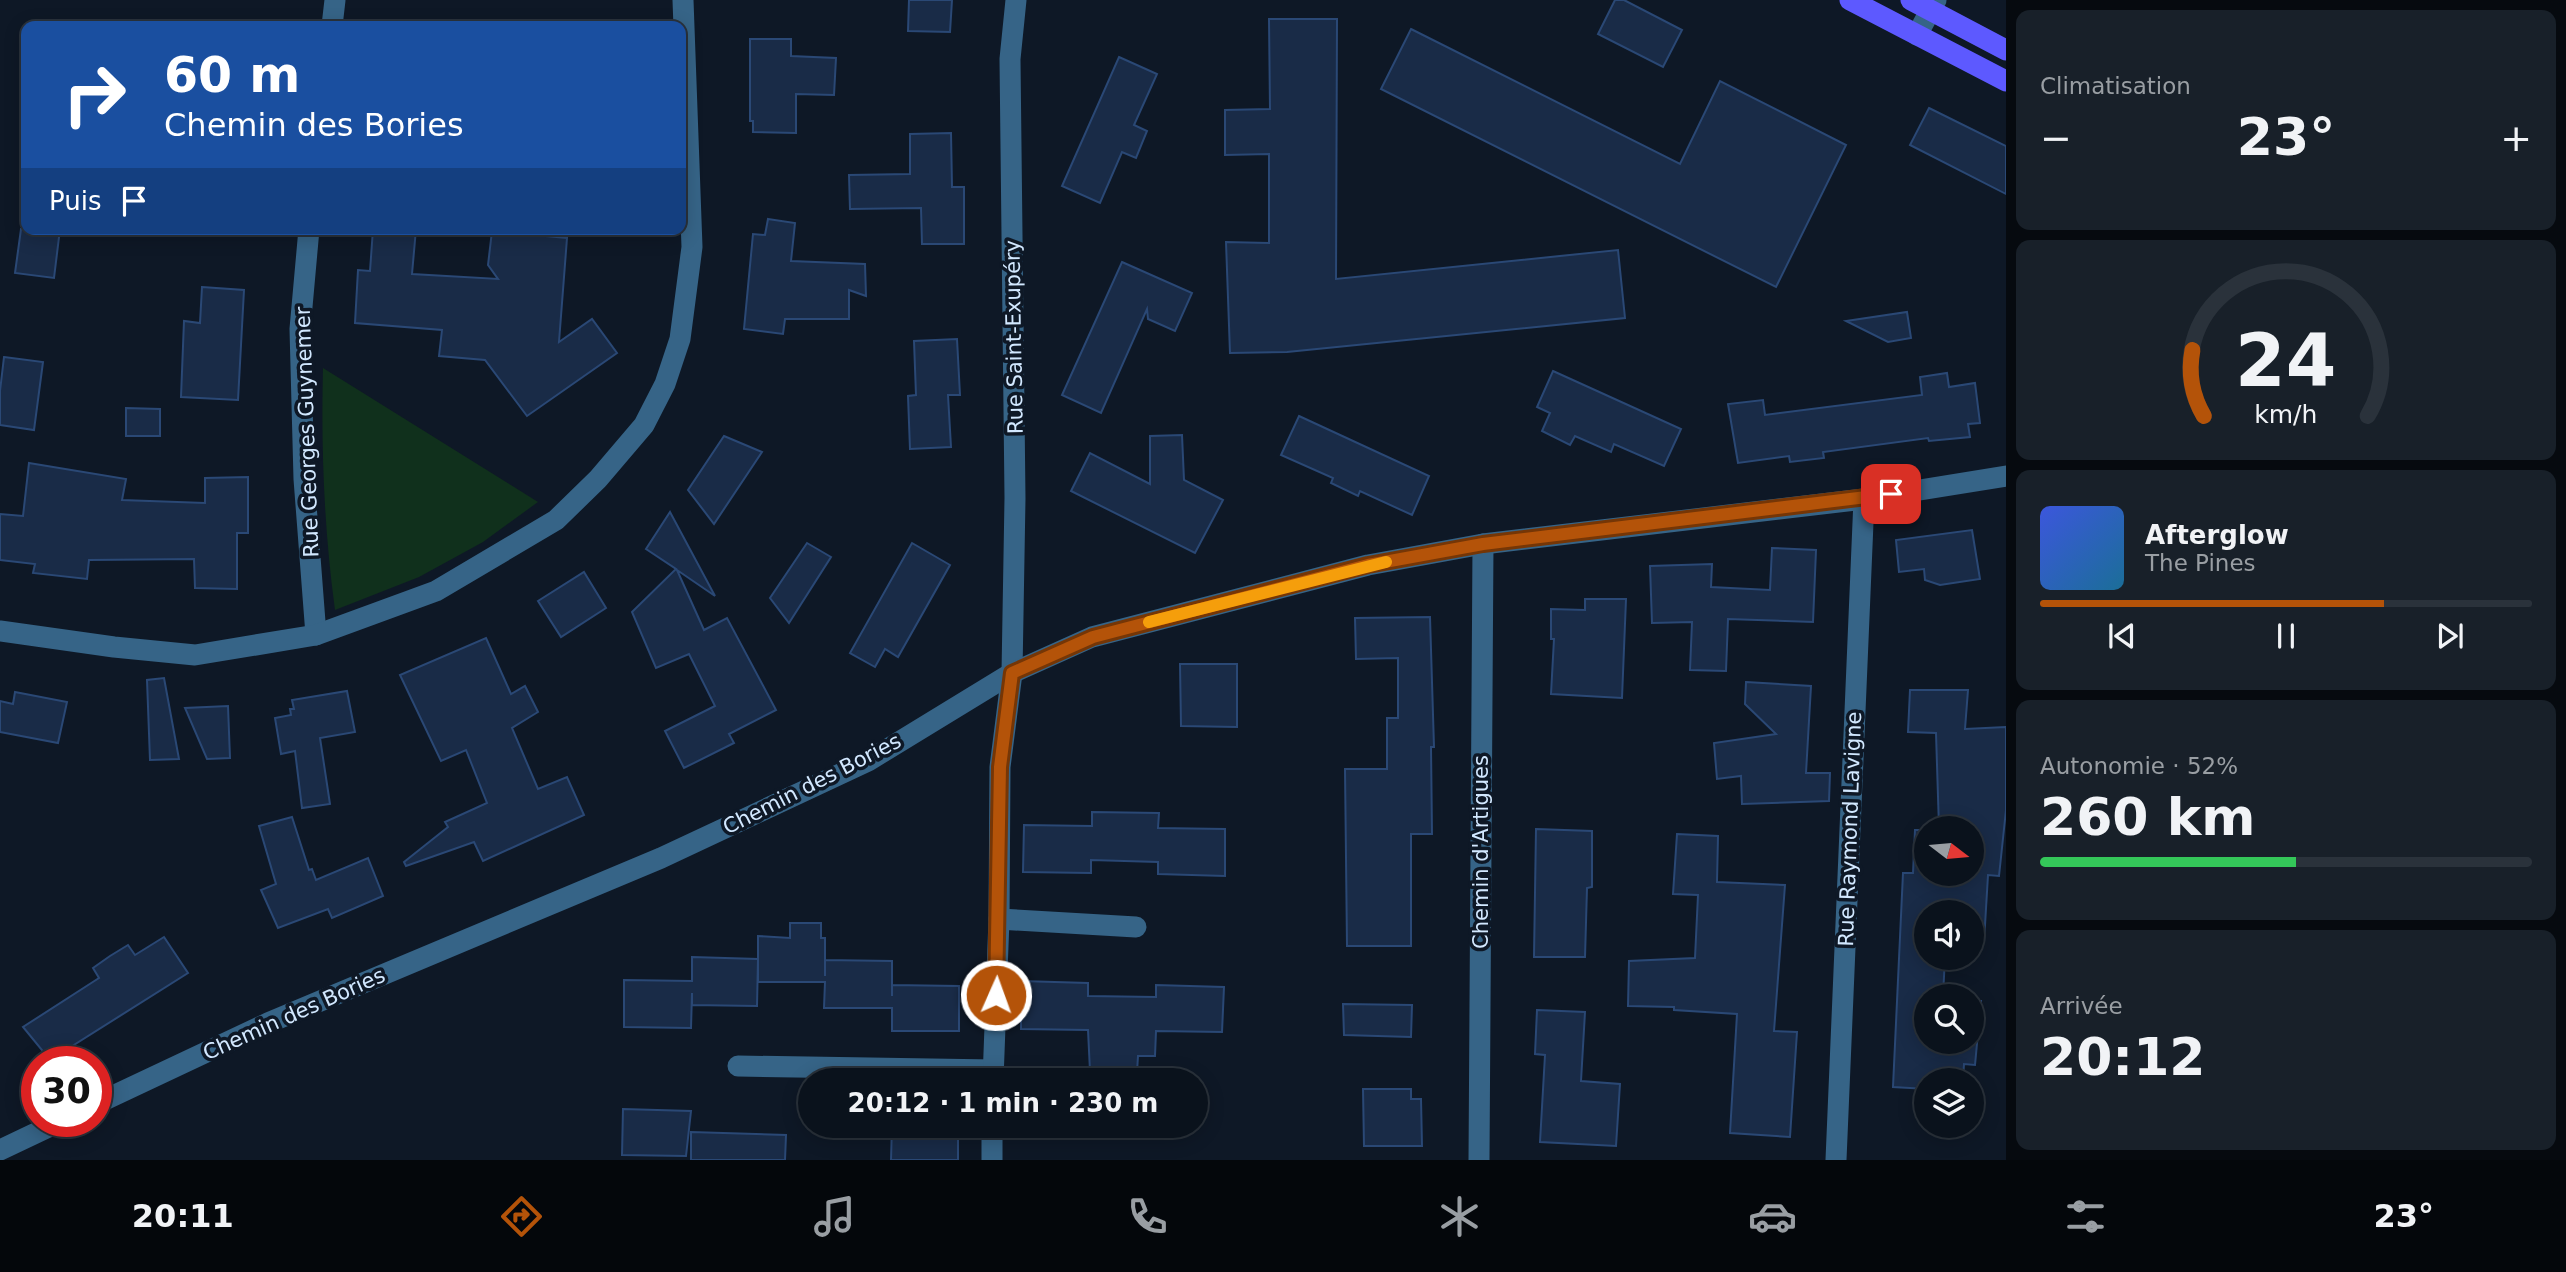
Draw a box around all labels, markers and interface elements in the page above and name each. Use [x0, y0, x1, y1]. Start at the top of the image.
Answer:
text: 60 m [164, 47, 300, 104]
icon: right [49, 49, 140, 140]
text: Climatisation [2040, 73, 2191, 99]
text: Chemin des Bories [164, 106, 464, 144]
text: 23° [2237, 107, 2335, 167]
text: − [2040, 116, 2072, 160]
text: + [2500, 116, 2532, 160]
icon: arrive [115, 182, 153, 220]
text: Puis [49, 186, 101, 216]
street label: Rue Saint-Exupéry [1000, 240, 1028, 434]
street label: Rue Georges Guynemer [291, 306, 323, 558]
text: 24 [2235, 318, 2337, 403]
text: km/h [2254, 400, 2318, 429]
pin [1861, 464, 1921, 524]
icon: arrive [1872, 475, 1910, 513]
text: Afterglow [2145, 520, 2289, 550]
text: The Pines [2145, 550, 2256, 576]
icon: previous [2103, 617, 2141, 655]
icon: pause [2267, 617, 2305, 655]
icon: next [2431, 617, 2469, 655]
street label: Rue Raymond Lavigne [1834, 711, 1866, 947]
street label: Chemin des Bories [719, 729, 905, 839]
text: Autonomie · 52% [2040, 753, 2238, 779]
street label: Chemin d'Artigues [1469, 755, 1493, 949]
text: 260 km [2040, 787, 2255, 847]
north arrow [1914, 816, 1984, 886]
map controls [1914, 816, 1984, 1138]
button: sound [1914, 900, 1984, 970]
position arrow [959, 958, 1033, 1032]
street label: Chemin des Bories [199, 963, 389, 1065]
button: search [1914, 984, 1984, 1054]
text: Arrivée [2040, 993, 2123, 1019]
text: 20:12 [2040, 1027, 2206, 1087]
speed limit sign: 30 [21, 1046, 112, 1137]
button: layers [1914, 1068, 1984, 1138]
text: 20:12 · 1 min · 230 m [848, 1088, 1158, 1118]
icon: directions [497, 1192, 546, 1241]
icon: music [810, 1192, 859, 1241]
icon: phone [1123, 1192, 1172, 1241]
icon: climate [1435, 1192, 1484, 1241]
icon: car [1748, 1192, 1797, 1241]
icon: filters [2061, 1192, 2110, 1241]
text: 20:11 [132, 1197, 234, 1235]
text: 23° [2374, 1197, 2434, 1235]

